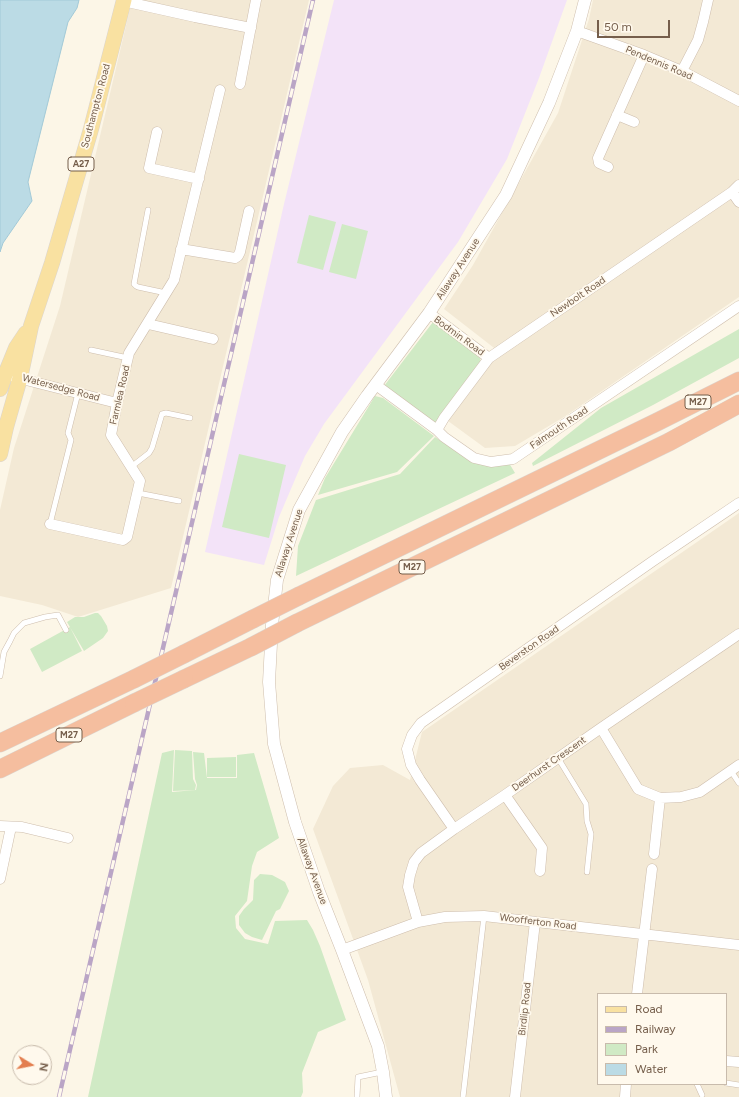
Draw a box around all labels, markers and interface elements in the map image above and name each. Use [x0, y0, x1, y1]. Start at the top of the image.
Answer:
scale bar [599, 12, 672, 38]
text: 50 m [604, 20, 632, 34]
street label: Pendennis Road [624, 43, 694, 83]
street label: Southampton Road [79, 62, 113, 150]
road number: A27 [68, 157, 94, 171]
street label: Allaway Avenue [434, 236, 482, 302]
street label: Newbolt Road [548, 274, 608, 320]
street label: Bodmin Road [431, 314, 487, 358]
street label: Farmlea Road [107, 364, 133, 426]
street label: Watersedge Road [21, 372, 101, 404]
road number: M27 [685, 395, 711, 409]
street label: Falmouth Road [528, 404, 590, 452]
street label: Allaway Avenue [272, 508, 306, 578]
road number: M27 [399, 560, 425, 574]
street label: Beverston Road [497, 623, 561, 673]
road number: M27 [56, 728, 82, 742]
street label: Deerhurst Crescent [510, 734, 588, 794]
street label: Allaway Avenue [294, 836, 330, 906]
street label: Woofferton Road [499, 911, 577, 933]
street label: Birdlip Road [516, 982, 534, 1036]
legend [597, 993, 727, 1085]
text: Road [635, 1002, 663, 1016]
text: Railway [635, 1022, 676, 1036]
text: Park [635, 1042, 658, 1056]
north arrow [12, 1045, 52, 1085]
text: N [36, 1062, 50, 1072]
text: Water [635, 1062, 667, 1076]

